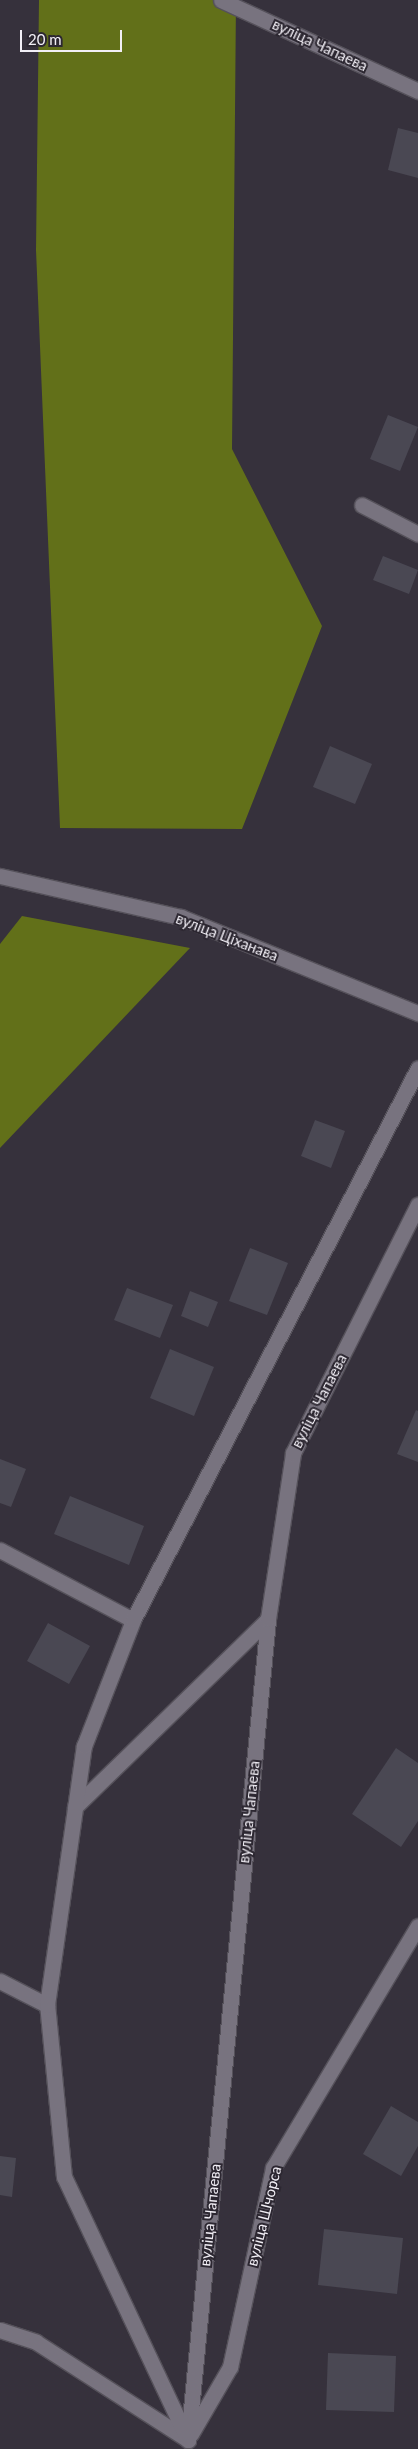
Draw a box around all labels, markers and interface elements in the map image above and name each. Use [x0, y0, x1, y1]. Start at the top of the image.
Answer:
street label: вуліца Чапаева [270, 15, 370, 75]
scale bar [22, 20, 125, 52]
text: 20 m [28, 30, 62, 48]
street label: вуліца Ціханава [173, 909, 281, 965]
street label: вуліца Чапаева [288, 1351, 350, 1451]
street label: вуліца Чапаева [235, 1760, 263, 1864]
street label: вуліца Чапаева [196, 2163, 224, 2267]
street label: вуліца Шчорса [243, 2164, 285, 2268]

